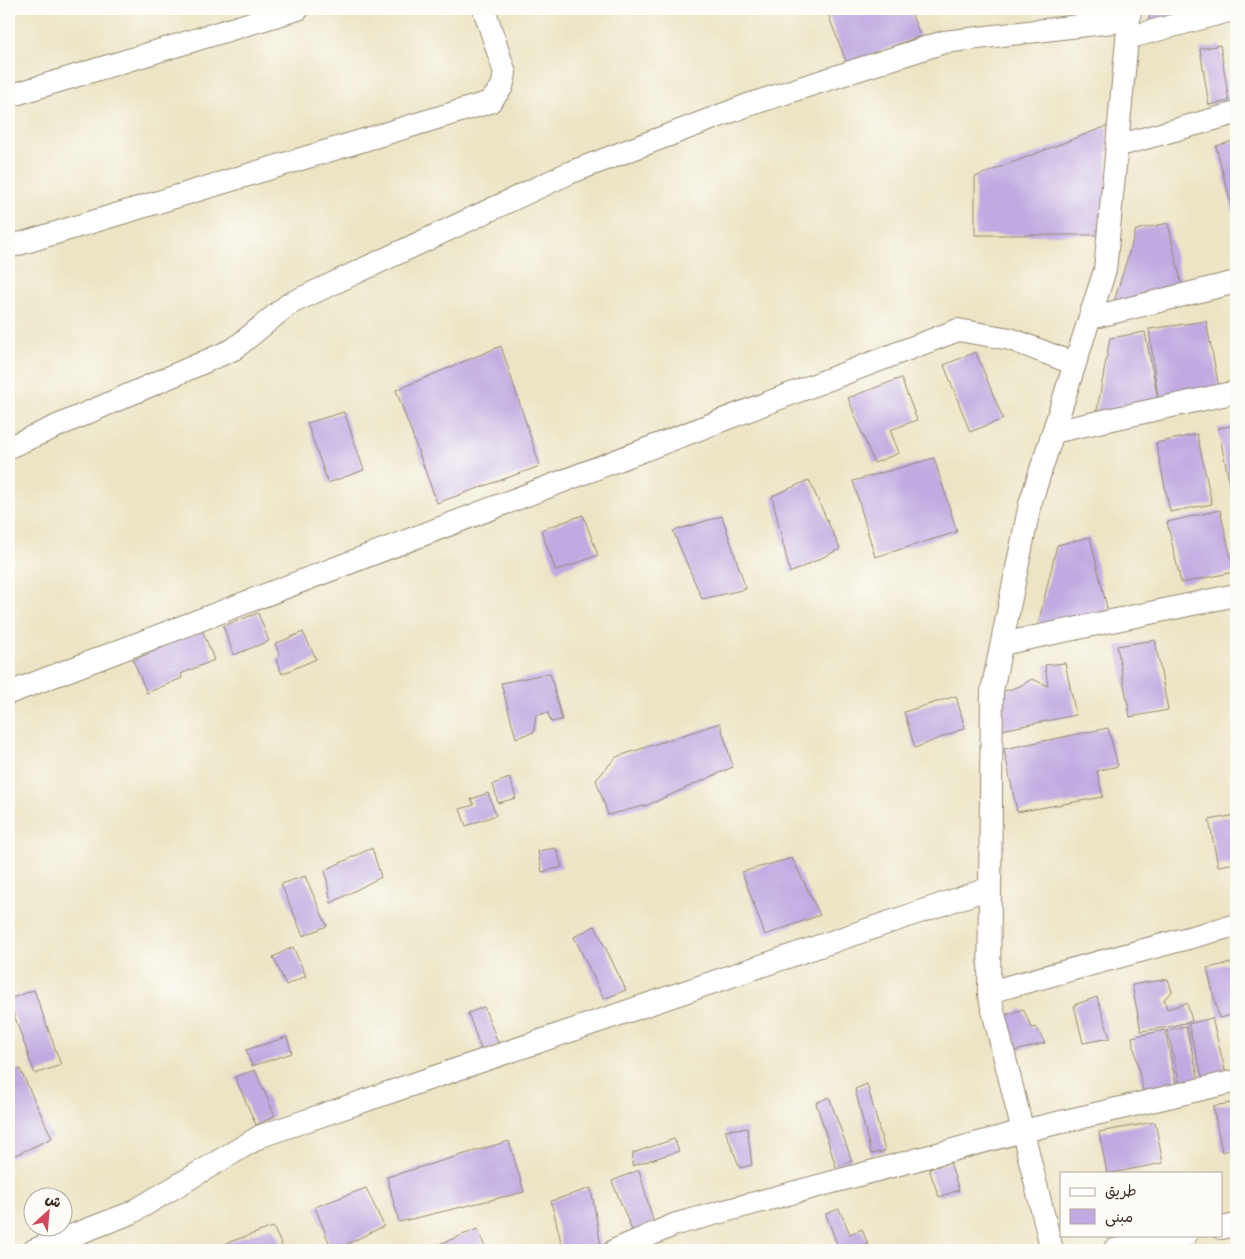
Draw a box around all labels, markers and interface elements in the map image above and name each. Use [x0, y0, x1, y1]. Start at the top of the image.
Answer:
legend [1060, 1172, 1222, 1236]
text: طريق [1105, 1180, 1137, 1200]
north arrow [22, 1186, 72, 1236]
text: ش [43, 1188, 65, 1212]
text: مبنى [1105, 1206, 1133, 1227]

